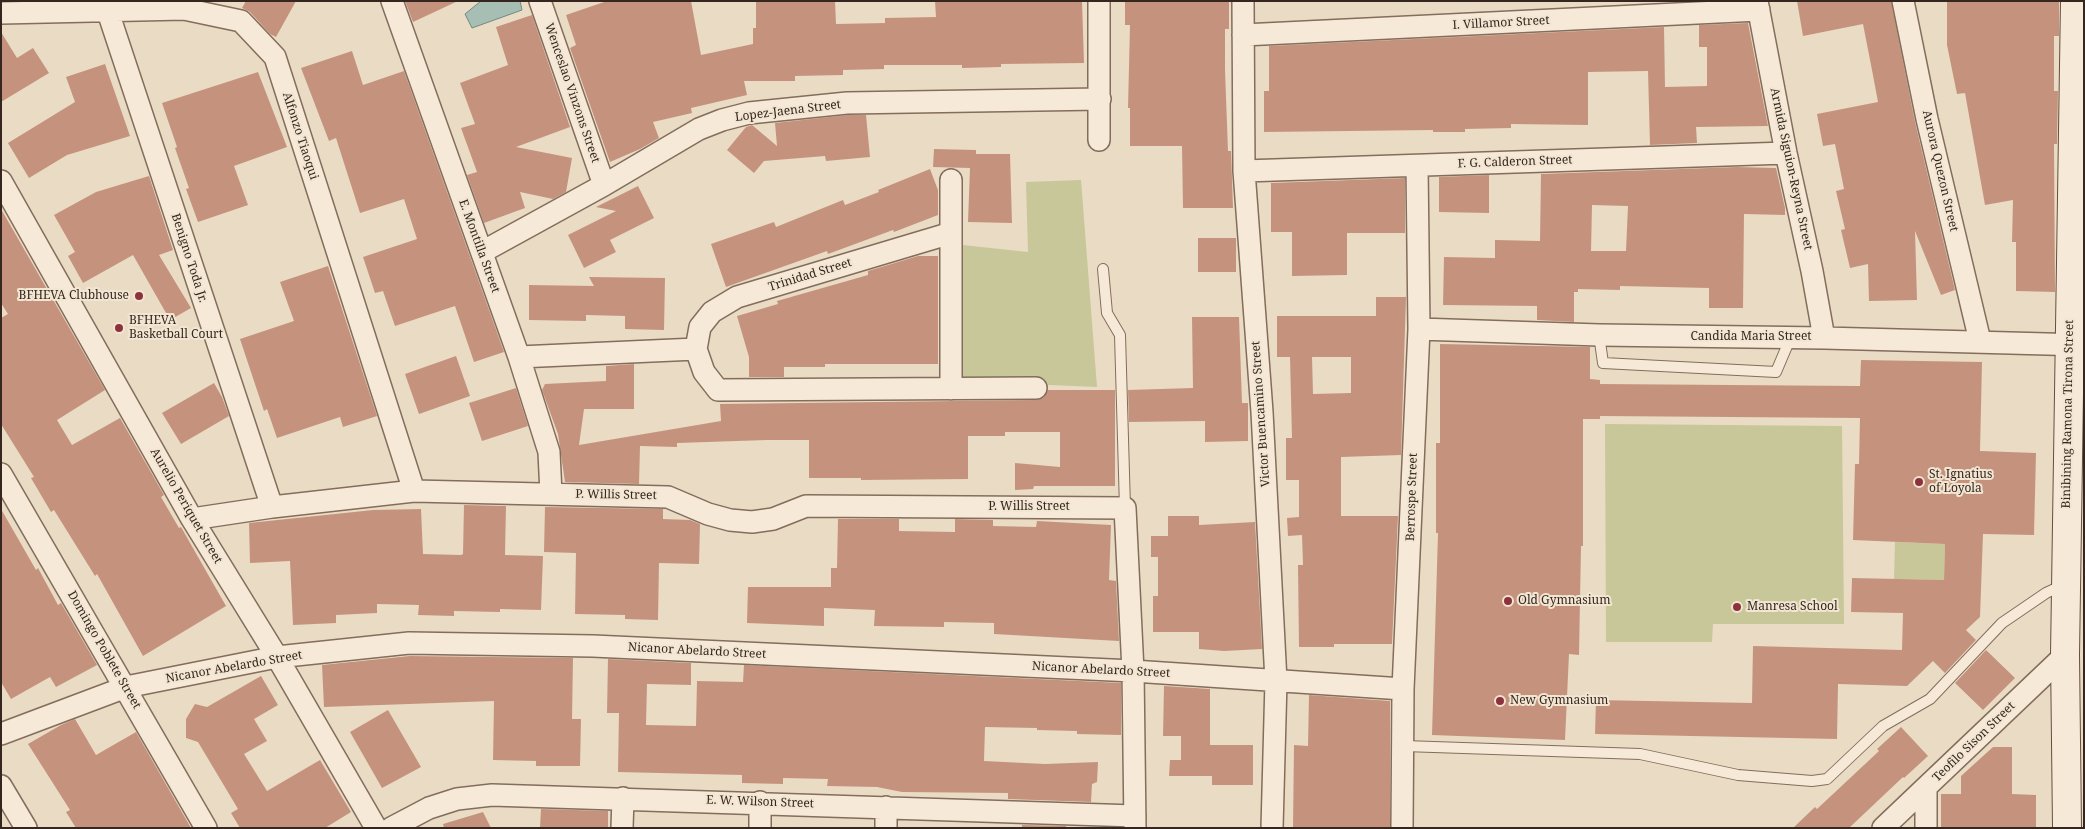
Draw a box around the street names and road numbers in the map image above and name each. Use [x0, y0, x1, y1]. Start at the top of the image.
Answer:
street label: I. Villamor Street [1452, 13, 1550, 33]
street label: Wenceslao Vinzons Street [541, 21, 603, 165]
street label: Armida Siguion-Reyna Street [1767, 87, 1815, 251]
street label: Alfonzo Tiaoqui [279, 90, 321, 182]
street label: Lopez-Jaena Street [734, 97, 842, 125]
street label: Aurora Quezon Street [1919, 109, 1961, 233]
street label: F. G. Calderon Street [1457, 153, 1573, 171]
street label: E. Montilla Street [455, 197, 503, 295]
street label: Benigno Toda Jr. [168, 212, 210, 304]
street label: Trinidad Street [767, 255, 853, 295]
street label: Binibining Ramona Tirona Street [2059, 320, 2077, 508]
street label: Candida Maria Street [1690, 330, 1812, 344]
street label: Victor Buencamino Street [1249, 340, 1273, 488]
street label: Aurelio Periquet Street [147, 446, 225, 566]
street label: Berrospe Street [1403, 453, 1421, 541]
street label: P. Willis Street [575, 487, 657, 503]
street label: P. Willis Street [988, 500, 1070, 514]
street label: Domingo Poblete Street [64, 588, 144, 712]
street label: Nicanor Abelardo Street [628, 640, 766, 662]
street label: Nicanor Abelardo Street [165, 648, 303, 686]
street label: Nicanor Abelardo Street [1032, 659, 1170, 681]
street label: Teofilo Sison Street [1930, 699, 2018, 785]
street label: E. W. Wilson Street [706, 793, 814, 811]

